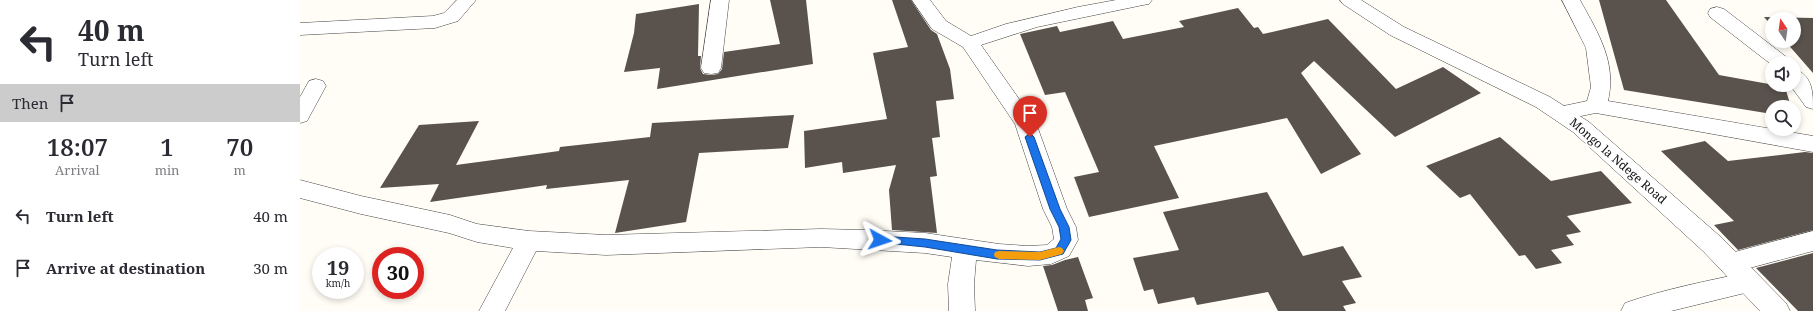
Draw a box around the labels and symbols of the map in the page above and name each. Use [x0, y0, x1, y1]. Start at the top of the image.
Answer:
north arrow [1765, 12, 1801, 48]
pin [1013, 96, 1047, 137]
street label: Mongo la Ndege Road [1566, 114, 1671, 208]
position arrow [859, 219, 901, 261]
speed limit sign: 30 [372, 247, 424, 299]

